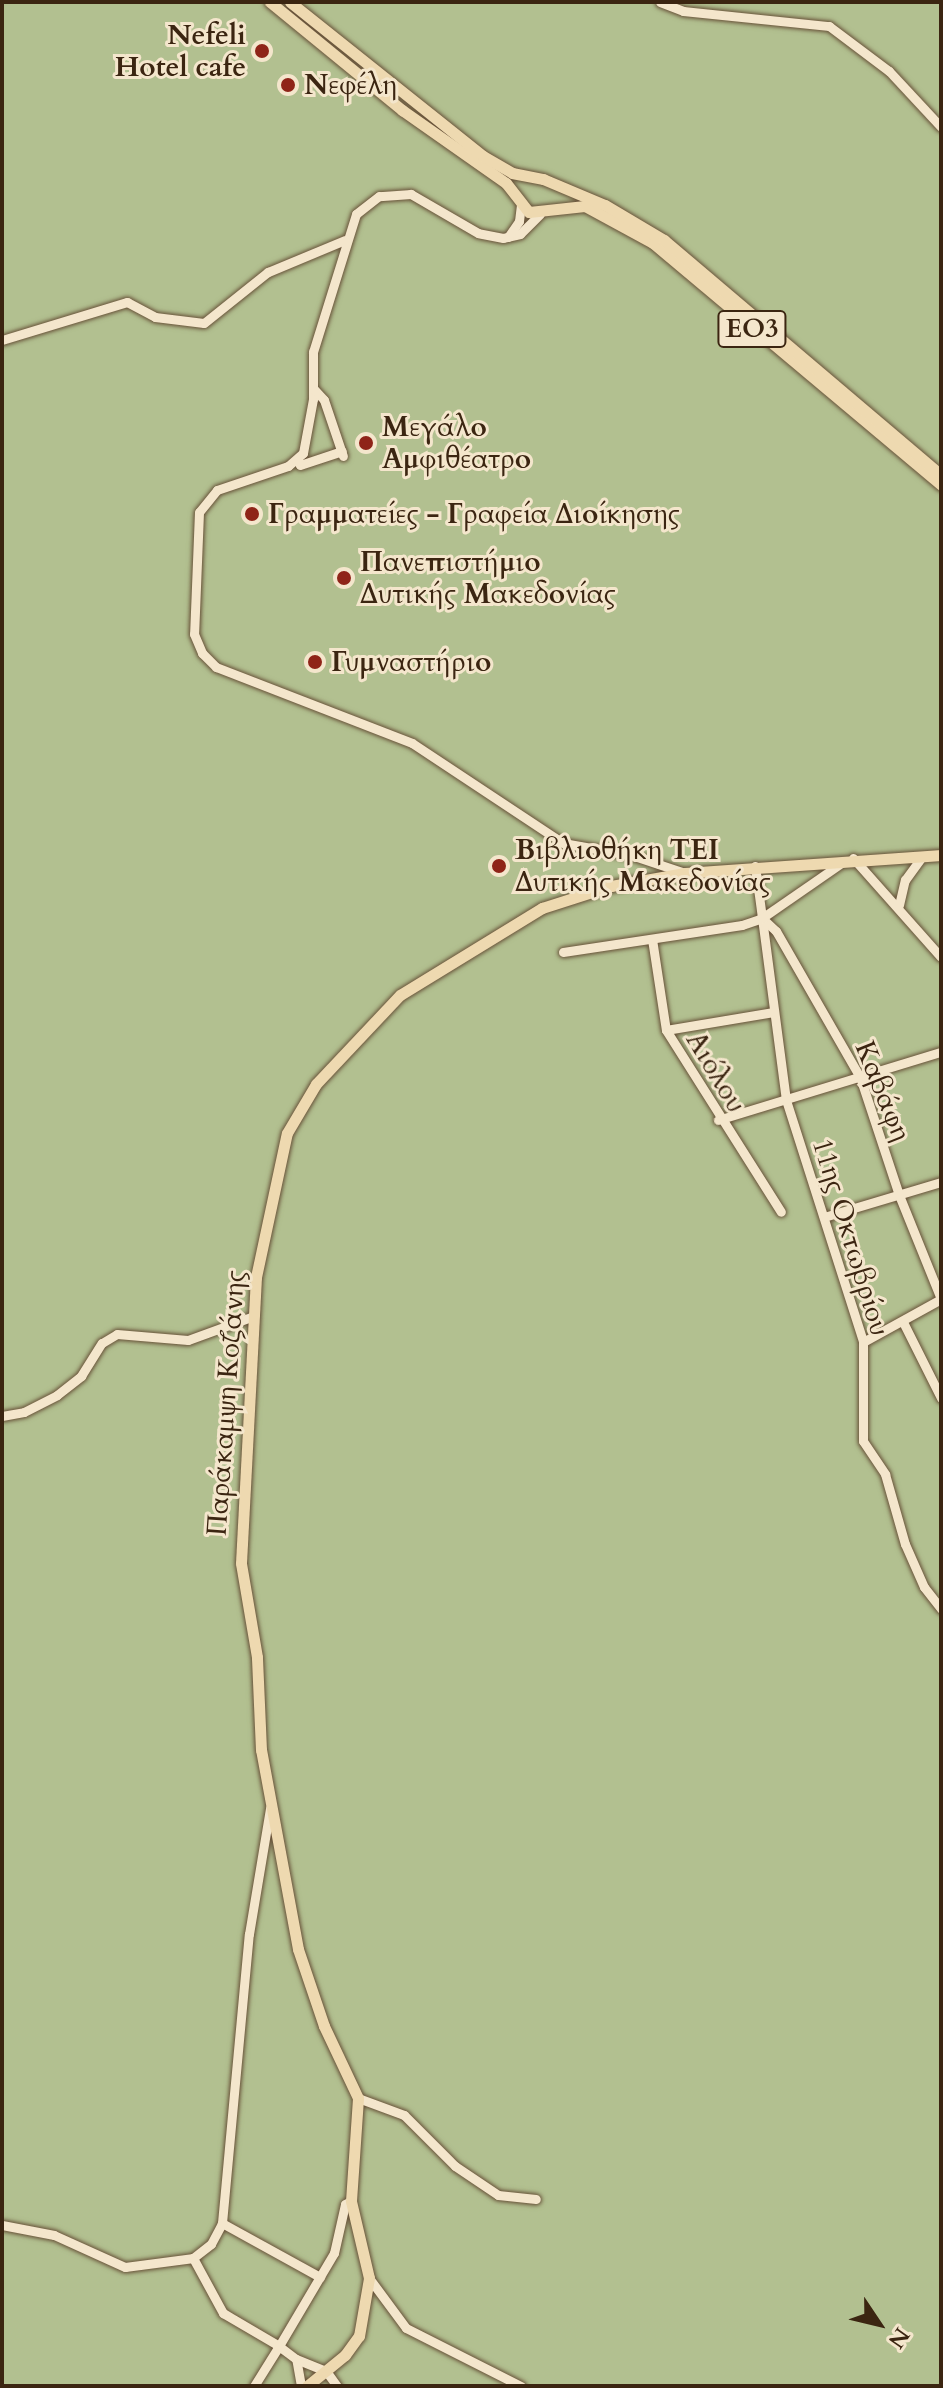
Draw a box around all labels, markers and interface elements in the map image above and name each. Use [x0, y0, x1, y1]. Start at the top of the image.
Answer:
place label: Nefeli Hotel cafe [115, 18, 246, 84]
marker: Nefeli Hotel cafe [253, 42, 271, 60]
place label: Νεφέλη [304, 68, 397, 102]
marker: Νεφέλη [279, 76, 297, 94]
road number: ΕΟ3 [716, 307, 788, 351]
place label: Μεγάλο Αμφιθέατρο [382, 410, 531, 476]
marker: Μεγάλο Αμφιθέατρο [357, 434, 375, 452]
place label: Γραμματείες - Γραφεία Διοίκησης [268, 497, 680, 531]
marker: Γραμματείες - Γραφεία Διοίκησης [243, 505, 261, 523]
place label: Πανεπιστήμιο Δυτικής Μακεδονίας [360, 545, 616, 611]
marker: Πανεπιστήμιο Δυτικής Μακεδονίας [335, 569, 353, 587]
place label: Γυμναστήριο [331, 645, 491, 679]
marker: Γυμναστήριο [306, 653, 324, 671]
place label: Βιβλιοθήκη ΤΕΙ Δυτικής Μακεδονίας [515, 833, 771, 899]
marker: Βιβλιοθήκη ΤΕΙ Δυτικής Μακεδονίας [490, 857, 508, 875]
street label: Αιόλου [679, 1025, 753, 1119]
street label: Καβάφη [848, 1036, 918, 1146]
street label: 11ης Οκτωβρίου [805, 1134, 897, 1340]
street label: Παράκαμψη Κοζάνης [200, 1269, 252, 1537]
north arrow [839, 2284, 919, 2364]
text: N [881, 2321, 916, 2354]

